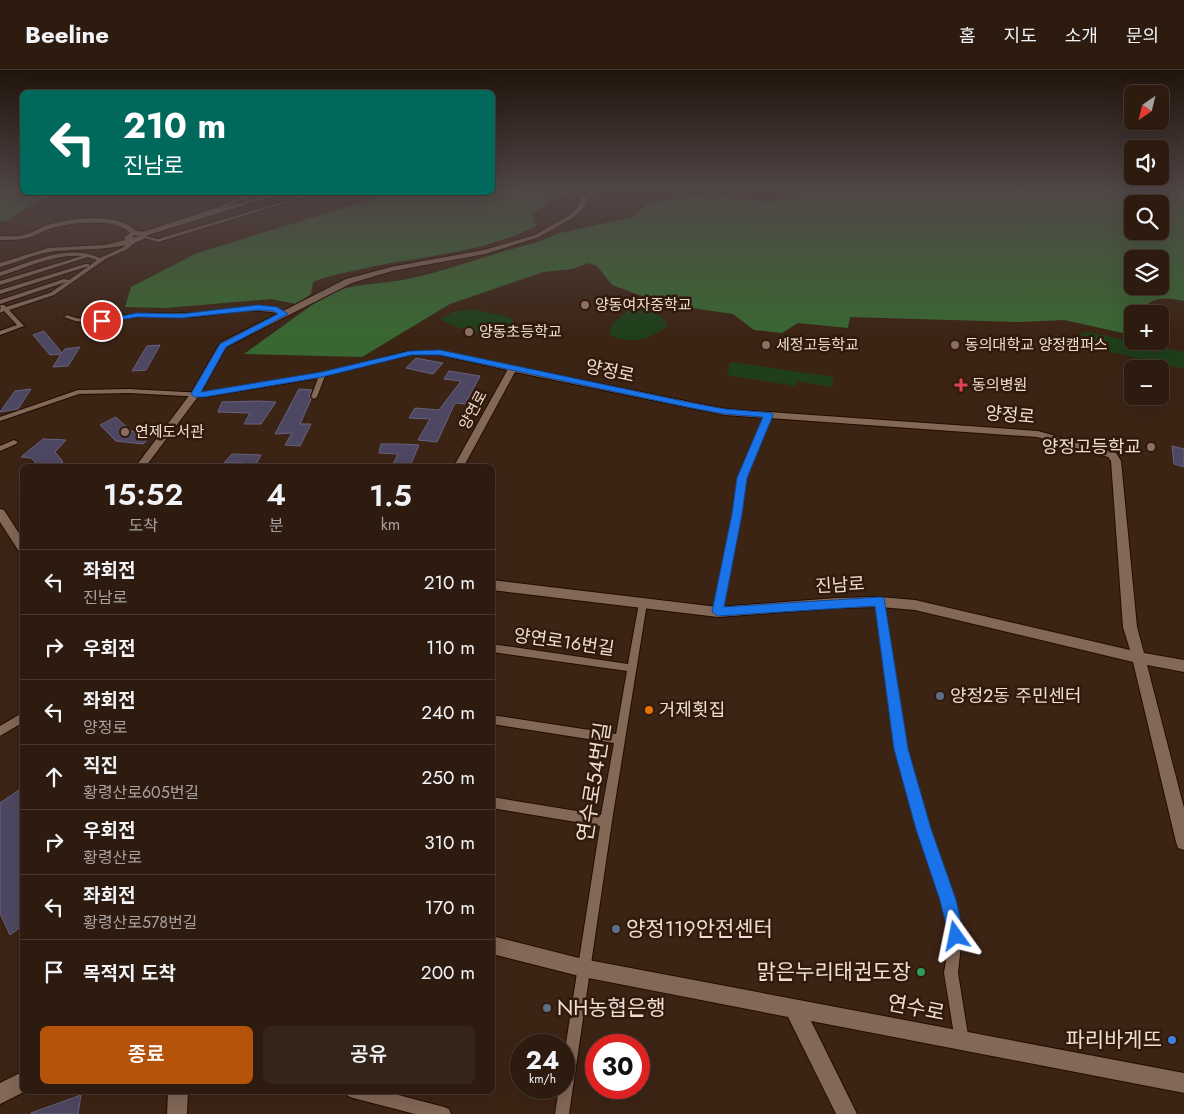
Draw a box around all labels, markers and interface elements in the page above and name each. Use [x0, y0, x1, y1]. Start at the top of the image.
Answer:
text: Beeline [25, 17, 109, 52]
text: 홈 [959, 23, 976, 49]
text: 지도 [1004, 23, 1037, 49]
text: 소개 [1065, 23, 1098, 49]
text: 문의 [1126, 23, 1159, 49]
north arrow [1124, 85, 1169, 130]
map controls [1124, 85, 1169, 405]
text: 210 m [123, 101, 226, 151]
icon: left [40, 110, 105, 175]
button: sound [1124, 140, 1169, 185]
text: 진남로 [123, 149, 184, 181]
button: search [1124, 195, 1169, 240]
button: layers [1124, 250, 1169, 295]
place label: 양동여자중학교 [595, 294, 692, 316]
marker: 양동여자중학교 [579, 299, 591, 311]
pin [81, 300, 123, 342]
button: + [1124, 305, 1169, 350]
icon: arrive [88, 307, 116, 335]
place label: 양동초등학교 [479, 321, 562, 343]
marker: 양동초등학교 [463, 326, 475, 338]
place label: 세정고등학교 [776, 334, 859, 356]
place label: 동의대학교 양정캠퍼스 [965, 334, 1108, 356]
marker: 세정고등학교 [760, 339, 772, 351]
marker: 동의대학교 양정캠퍼스 [949, 339, 961, 351]
street label: 양정로 [583, 353, 637, 389]
button: − [1124, 360, 1169, 405]
place label: 동의병원 [972, 374, 1027, 396]
marker: 동의병원 [954, 378, 968, 392]
street label: 양연로 [454, 387, 492, 433]
street label: 양정로 [984, 400, 1036, 430]
place label: 연제도서관 [135, 421, 204, 443]
marker: 연제도서관 [119, 426, 131, 438]
place label: 양정고등학교 [1042, 434, 1141, 460]
marker: 양정고등학교 [1145, 441, 1157, 453]
text: 15:52 [103, 473, 183, 516]
text: 4 [266, 473, 286, 516]
text: 1.5 [369, 474, 412, 517]
text: km [381, 513, 400, 536]
text: 도착 [128, 514, 158, 537]
text: 분 [269, 514, 284, 537]
text: 좌회전 [83, 557, 135, 584]
icon: left [40, 568, 68, 596]
text: 210 m [424, 569, 475, 596]
street label: 진남로 [815, 571, 865, 599]
text: 진남로 [83, 586, 127, 609]
street label: 양연로16번길 [512, 622, 616, 662]
icon: right [40, 633, 68, 661]
text: 110 m [426, 634, 475, 661]
text: 우회전 [83, 635, 135, 662]
place label: 양정2동 주민센터 [950, 683, 1082, 709]
text: 좌회전 [83, 687, 135, 714]
marker: 양정2동 주민센터 [934, 690, 946, 702]
place label: 거제횟집 [659, 697, 725, 723]
icon: left [40, 698, 68, 726]
text: 240 m [421, 699, 475, 726]
marker: 거제횟집 [643, 704, 655, 716]
text: 양정로 [83, 716, 127, 739]
street label: 연수로54번길 [570, 720, 618, 844]
text: 직진 [83, 752, 118, 779]
icon: ahead [40, 763, 68, 791]
text: 250 m [422, 764, 475, 791]
text: 황령산로605번길 [83, 781, 199, 804]
text: 우회전 [83, 817, 135, 844]
icon: right [40, 828, 68, 856]
text: 310 m [424, 829, 475, 856]
text: 황령산로 [83, 846, 142, 869]
text: 좌회전 [83, 882, 135, 909]
icon: left [40, 893, 68, 921]
text: 170 m [425, 894, 475, 921]
position arrow [929, 909, 981, 961]
text: 황령산로578번길 [83, 911, 197, 934]
place label: 양정119안전센터 [626, 914, 773, 944]
marker: 양정119안전센터 [610, 923, 622, 935]
place label: 맑은누리태권도장 [756, 957, 911, 987]
icon: arrive [40, 958, 68, 986]
text: 200 m [421, 959, 475, 986]
text: 목적지 도착 [83, 960, 176, 987]
marker: 맑은누리태권도장 [915, 966, 927, 978]
street label: 연수로 [885, 988, 947, 1028]
place label: NH농협은행 [557, 993, 666, 1023]
marker: NH농협은행 [541, 1002, 553, 1014]
place label: 파리바게뜨 [1065, 1025, 1162, 1055]
button: 종료 [40, 1026, 253, 1084]
button: 공유 [263, 1026, 475, 1084]
speed limit sign: 30 [585, 1034, 650, 1099]
marker: 파리바게뜨 [1166, 1034, 1178, 1046]
text: 24 [526, 1042, 559, 1078]
text: km/h [529, 1070, 556, 1088]

